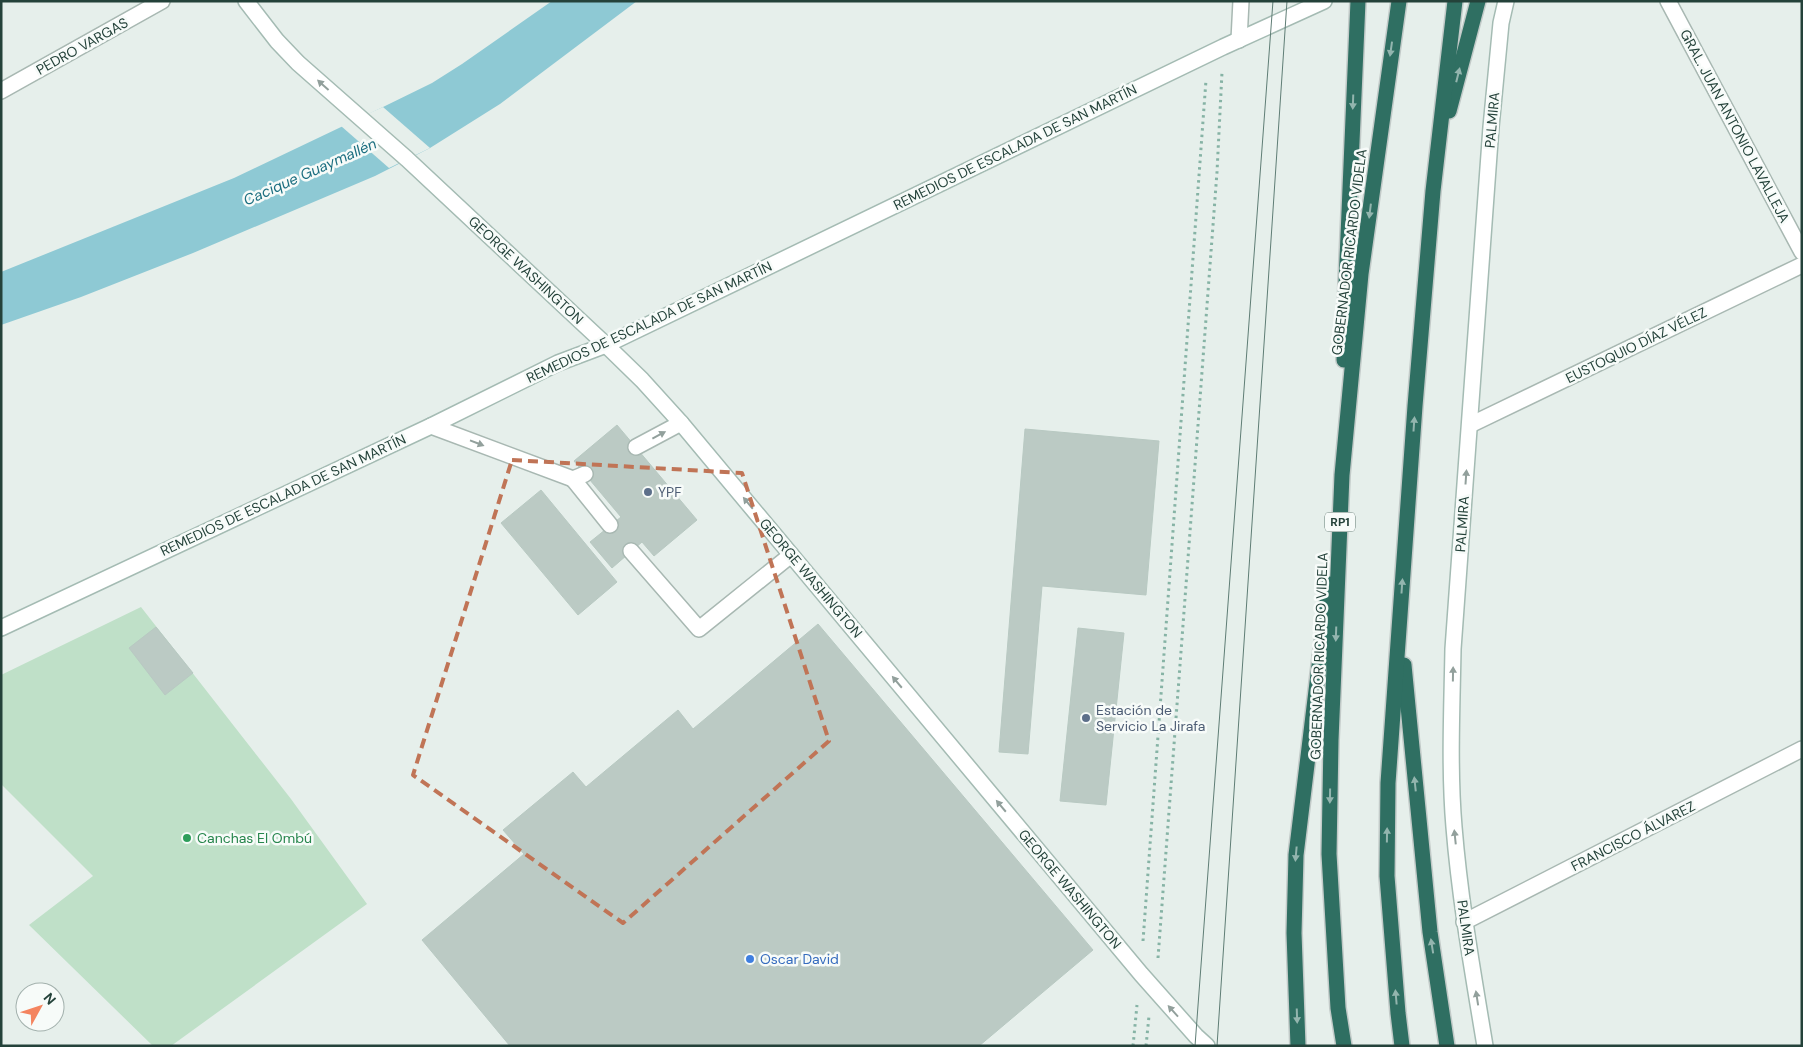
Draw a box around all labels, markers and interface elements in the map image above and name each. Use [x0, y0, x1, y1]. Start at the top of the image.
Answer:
street label: PEDRO VARGAS [33, 13, 131, 79]
street label: GRAL. JUAN ANTONIO LAVALLEJA [1676, 26, 1794, 226]
one-way arrow [1387, 42, 1395, 58]
one-way arrow [1455, 67, 1463, 82]
one-way arrow [318, 79, 330, 91]
street label: REMEDIOS DE ESCALADA DE SAN MARTÍN [890, 80, 1140, 214]
street label: PALMIRA [1481, 91, 1503, 149]
one-way arrow [1349, 95, 1357, 111]
water label: Cacique Guaymallén [240, 133, 380, 210]
street label: GOBERNADOR RICARDO VIDELA [1327, 148, 1371, 356]
one-way arrow [1366, 203, 1374, 219]
street label: GEORGE WASHINGTON [465, 212, 587, 328]
street label: REMEDIOS DE ESCALADA DE SAN MARTÍN [523, 257, 775, 387]
street label: EUSTOQUIO DÍAZ VÉLEZ [1563, 303, 1709, 387]
one-way arrow [1410, 415, 1418, 431]
street label: REMEDIOS DE ESCALADA DE SAN MARTÍN [157, 430, 409, 560]
one-way arrow [652, 431, 665, 440]
one-way arrow [470, 439, 485, 447]
one-way arrow [1462, 469, 1470, 485]
place label: YPF [658, 483, 682, 501]
marker: YPF [642, 486, 654, 498]
street label: PALMIRA [1451, 495, 1473, 553]
one-way arrow [742, 497, 753, 510]
road number: RP1 [1325, 512, 1355, 532]
street label: GEORGE WASHINGTON [756, 514, 866, 642]
street label: GOBERNADOR RICARDO VIDELA [1306, 552, 1332, 760]
one-way arrow [1398, 577, 1406, 593]
one-way arrow [1331, 626, 1339, 642]
one-way arrow [1449, 666, 1457, 682]
one-way arrow [891, 675, 902, 688]
place label: Estación de Servicio La Jirafa [1096, 701, 1205, 735]
marker: Estación de Servicio La Jirafa [1080, 712, 1092, 724]
one-way arrow [1411, 776, 1419, 792]
one-way arrow [1326, 789, 1334, 805]
street label: FRANCISCO ÁLVAREZ [1568, 797, 1698, 875]
one-way arrow [995, 800, 1006, 813]
street label: GEORGE WASHINGTON [1015, 825, 1125, 953]
one-way arrow [1384, 827, 1392, 843]
one-way arrow [1451, 828, 1459, 844]
place label: Canchas El Ombú [197, 829, 312, 847]
marker: Canchas El Ombú [181, 832, 193, 844]
one-way arrow [1292, 846, 1300, 862]
street label: PALMIRA [1453, 899, 1479, 957]
one-way arrow [1428, 937, 1436, 953]
place label: Oscar David [760, 950, 839, 968]
marker: Oscar David [744, 953, 756, 965]
north arrow [15, 982, 65, 1032]
text: N [40, 989, 60, 1008]
one-way arrow [1392, 989, 1400, 1005]
one-way arrow [1472, 989, 1480, 1005]
one-way arrow [1168, 1004, 1179, 1017]
one-way arrow [1293, 1008, 1301, 1024]

